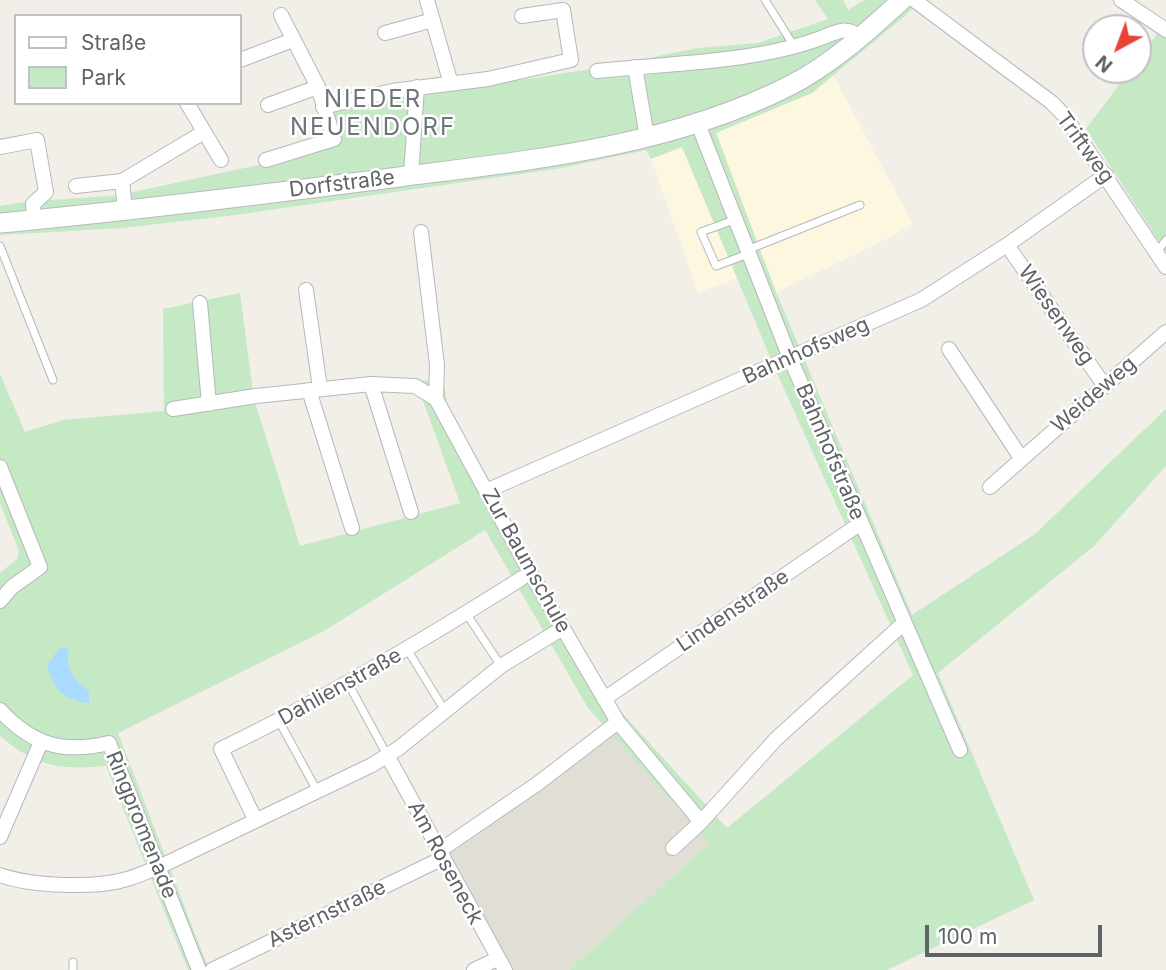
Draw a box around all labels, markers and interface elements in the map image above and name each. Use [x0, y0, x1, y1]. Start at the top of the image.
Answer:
legend [14, 14, 242, 105]
north arrow [1082, 14, 1152, 84]
text: Straße [81, 30, 146, 55]
text: N [1091, 50, 1117, 77]
text: Park [81, 65, 126, 90]
district label: NIEDER NEUENDORF [291, 86, 455, 142]
street label: Triftweg [1051, 107, 1119, 189]
street label: Dorfstraße [288, 165, 396, 203]
street label: Wiesenweg [1013, 260, 1099, 370]
street label: Bahnhofsweg [739, 312, 873, 390]
street label: Weideweg [1047, 352, 1141, 438]
street label: Bahnhofstraße [790, 380, 870, 524]
street label: Zur Baumschule [476, 484, 576, 638]
street label: Lindenstraße [672, 564, 794, 658]
street label: Dahlienstraße [274, 643, 406, 731]
street label: Ringpromenade [100, 748, 182, 902]
street label: Am Roseneck [402, 797, 488, 929]
street label: Asternstraße [264, 875, 390, 953]
scale bar [928, 911, 1105, 955]
text: 100 m [938, 924, 997, 949]

